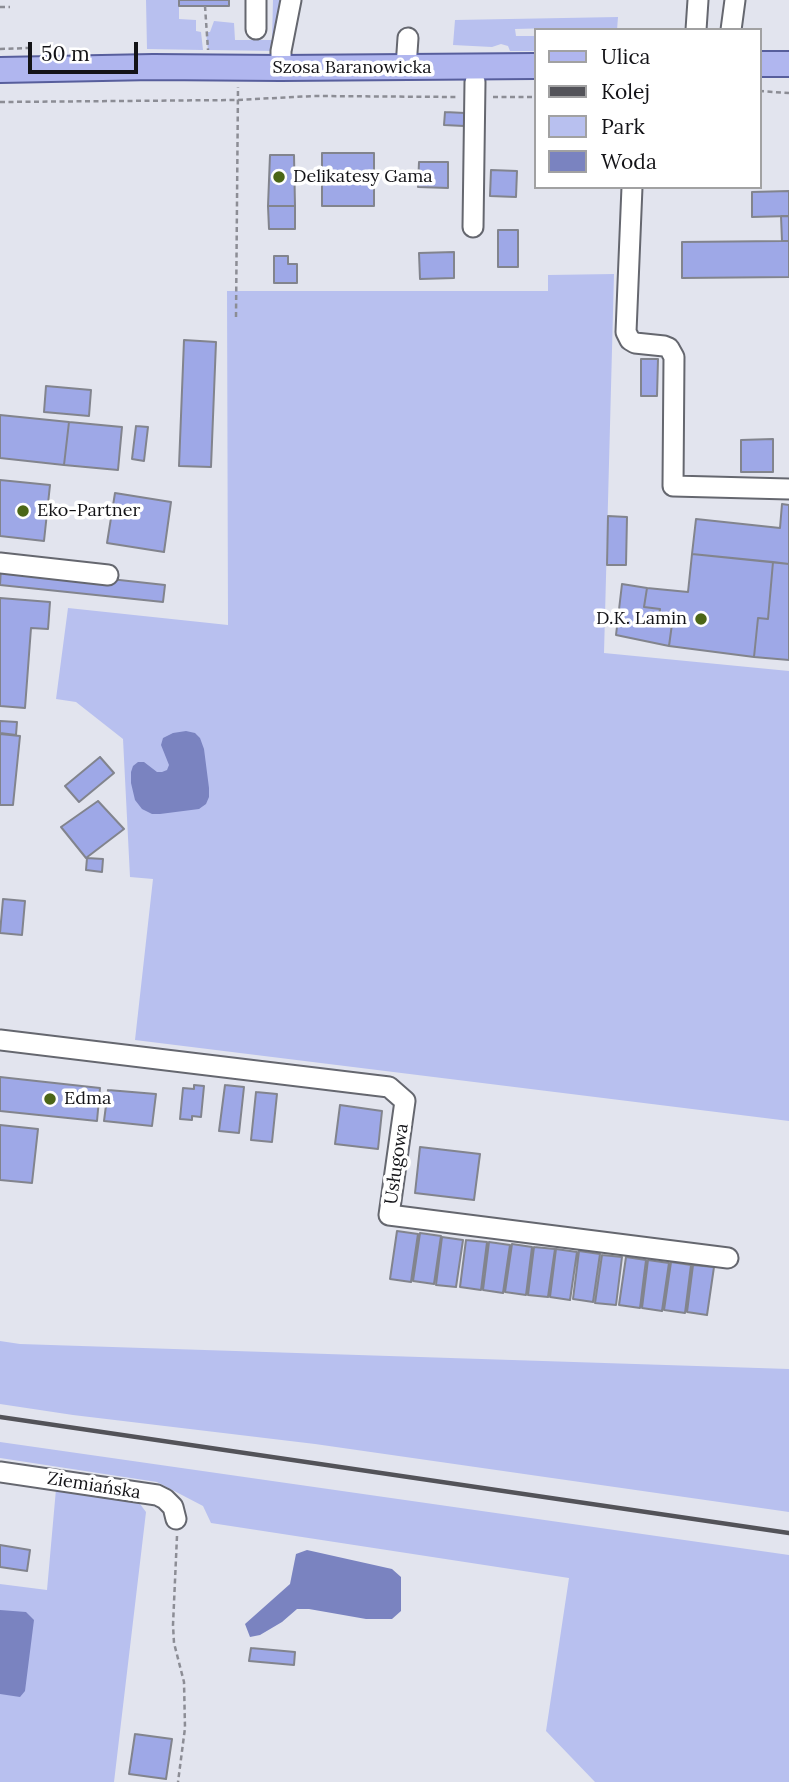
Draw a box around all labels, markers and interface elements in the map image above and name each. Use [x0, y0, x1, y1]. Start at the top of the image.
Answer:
scale bar [32, 28, 142, 72]
legend [534, 28, 761, 189]
text: 50 m [41, 40, 90, 67]
text: Ulica [601, 43, 650, 70]
street label: Szosa Baranowicka [273, 57, 431, 79]
text: Kolej [601, 78, 650, 105]
text: Park [601, 113, 645, 140]
text: Woda [601, 148, 657, 175]
place label: Delikatesy Gama [293, 166, 433, 188]
marker: Delikatesy Gama [271, 169, 287, 185]
place label: Eko-Partner [37, 500, 140, 522]
marker: Eko-Partner [15, 503, 31, 519]
place label: D.K. Lamin [596, 608, 687, 630]
marker: D.K. Lamin [693, 611, 709, 627]
place label: Edma [64, 1088, 111, 1110]
marker: Edma [42, 1091, 58, 1107]
street label: Usługowa [381, 1122, 413, 1206]
street label: Ziemiańska [46, 1468, 142, 1504]

